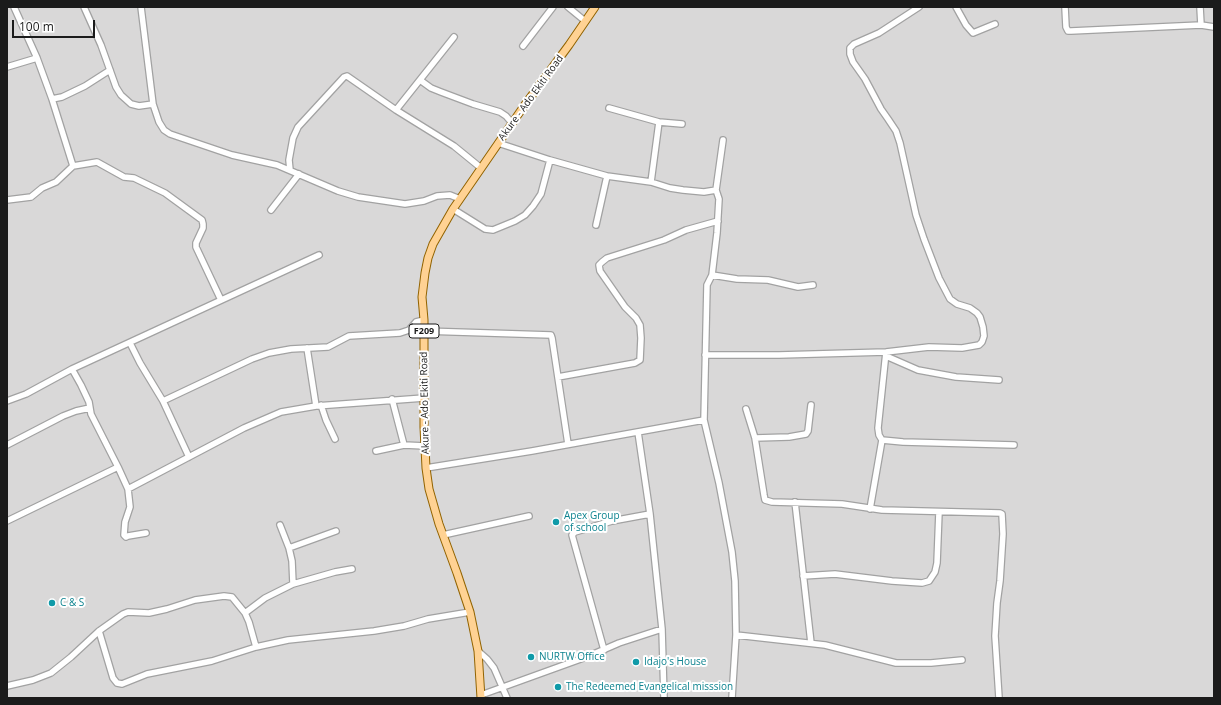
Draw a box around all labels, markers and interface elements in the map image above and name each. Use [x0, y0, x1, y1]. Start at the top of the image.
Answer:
scale bar [14, 12, 97, 38]
text: 100 m [19, 18, 54, 35]
street label: Akure - Ado Ekiti Road [496, 53, 566, 143]
road number: F209 [409, 324, 439, 338]
street label: Akure - Ado Ekiti Road [418, 352, 432, 454]
place label: Apex Group of school [564, 510, 620, 534]
marker: Apex Group of school [551, 517, 561, 527]
place label: C & S [60, 597, 84, 609]
marker: C & S [47, 598, 57, 608]
place label: NURTW Office [539, 651, 605, 663]
marker: NURTW Office [526, 652, 536, 662]
place label: Idajo's House [644, 656, 706, 668]
marker: Idajo's House [631, 657, 641, 667]
place label: The Redeemed Evangelical misssion [566, 681, 733, 693]
marker: The Redeemed Evangelical misssion [553, 682, 563, 692]

